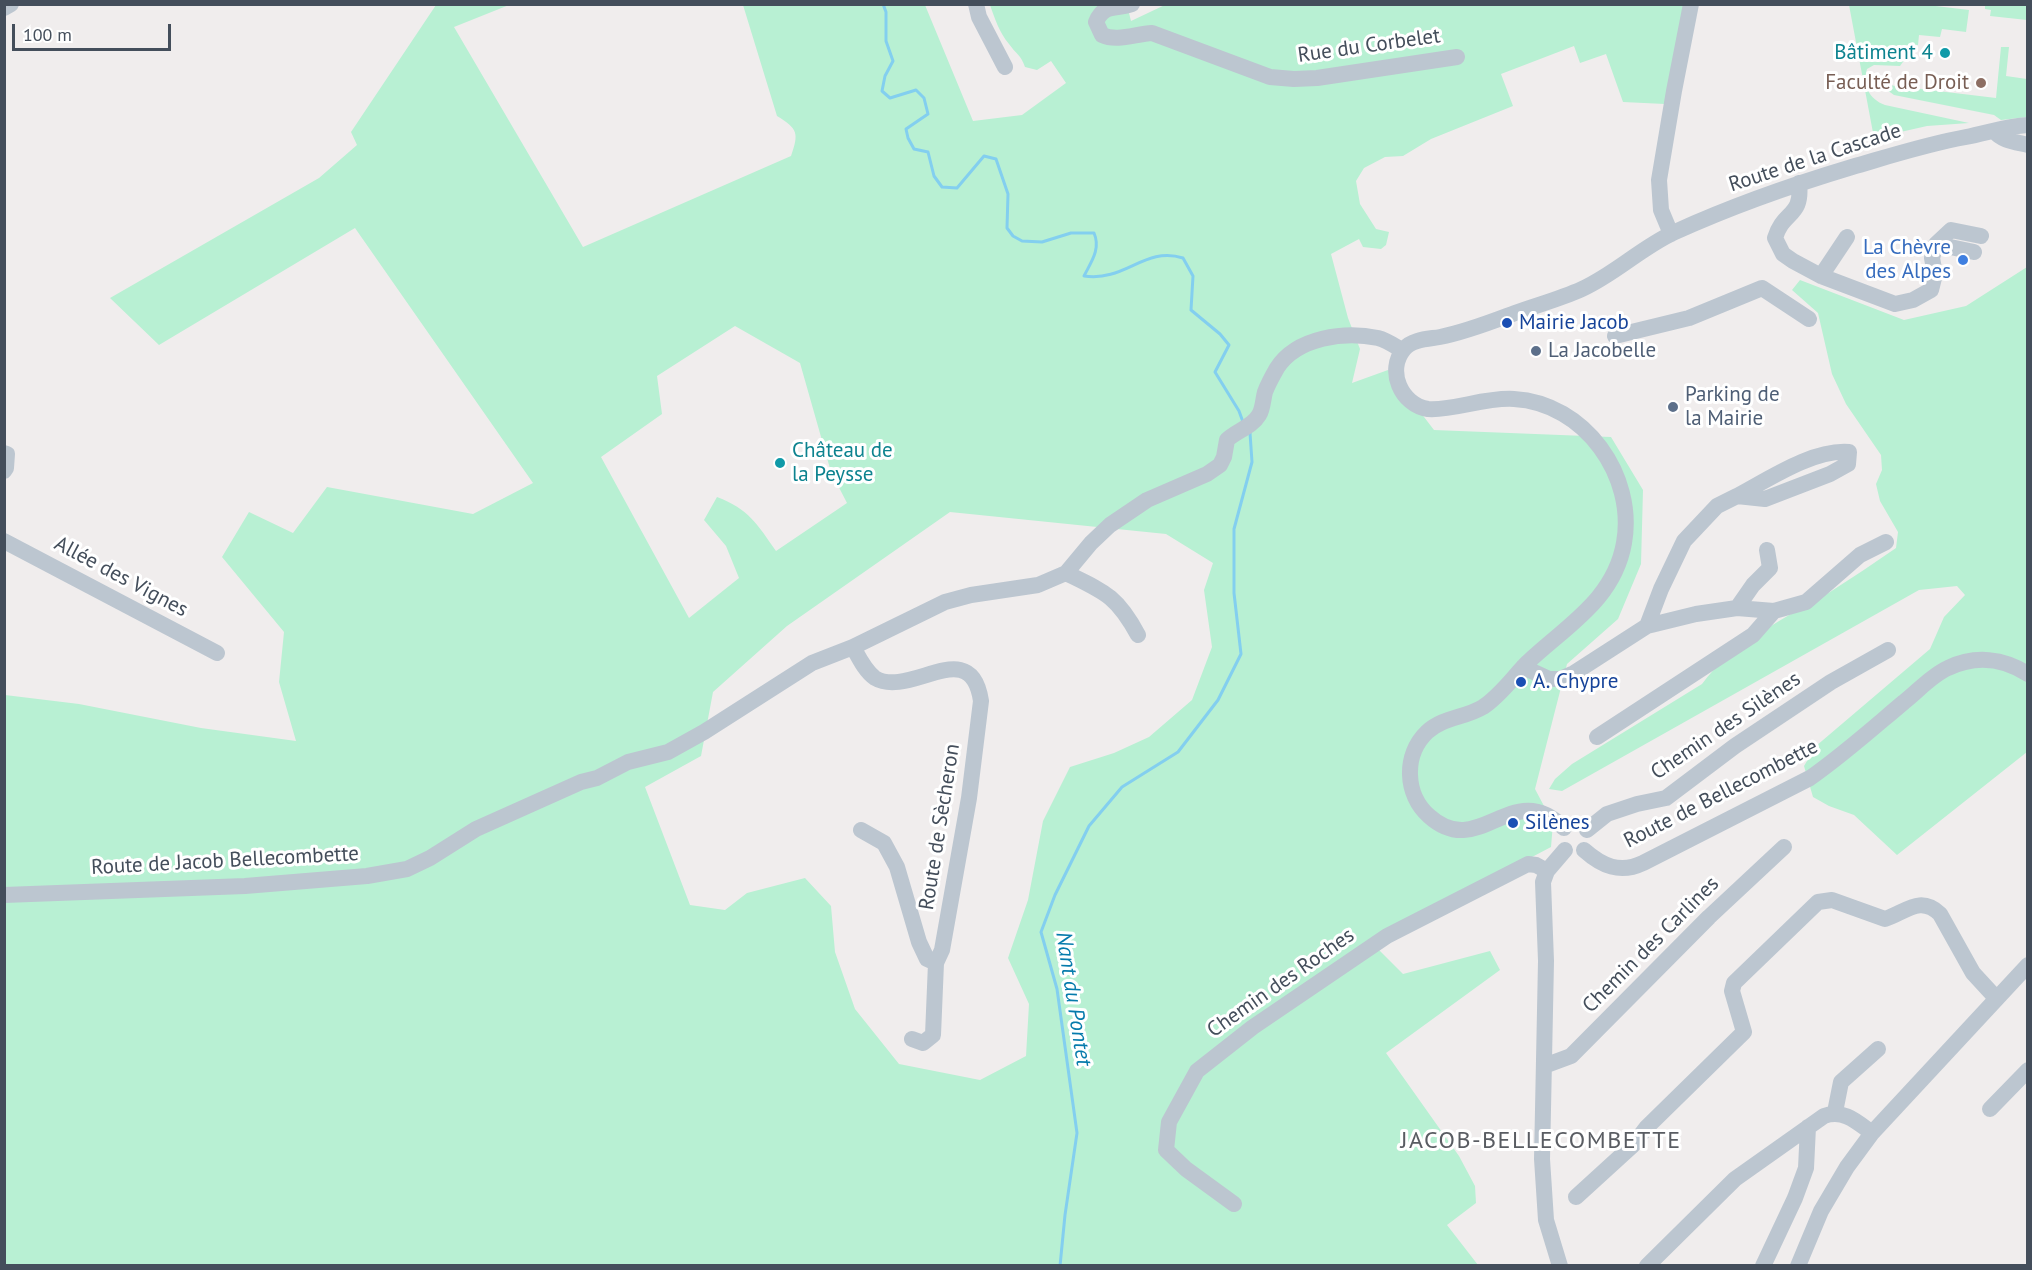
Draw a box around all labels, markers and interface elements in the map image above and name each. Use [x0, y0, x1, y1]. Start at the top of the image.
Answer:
scale bar [15, 12, 174, 50]
text: 100 m [23, 23, 72, 46]
street label: Rue du Corbelet [1296, 24, 1442, 68]
place label: Bâtiment 4 [1834, 40, 1933, 66]
marker: Bâtiment 4 [1938, 46, 1952, 60]
place label: Faculté de Droit [1825, 70, 1969, 96]
marker: Faculté de Droit [1974, 76, 1988, 90]
street label: Route de la Cascade [1726, 118, 1904, 198]
place label: La Chèvre des Alpes [1863, 235, 1951, 285]
marker: La Chèvre des Alpes [1956, 253, 1970, 267]
place label: Mairie Jacob [1519, 310, 1629, 336]
marker: Mairie Jacob [1500, 316, 1514, 330]
place label: La Jacobelle [1548, 338, 1656, 364]
marker: La Jacobelle [1529, 344, 1543, 358]
place label: Parking de la Mairie [1685, 382, 1780, 432]
marker: Parking de la Mairie [1666, 400, 1680, 414]
place label: Château de la Peysse [792, 438, 893, 488]
marker: Château de la Peysse [773, 456, 787, 470]
street label: Allée des Vignes [50, 531, 192, 623]
street label: Chemin des Silènes [1646, 667, 1806, 785]
place label: A. Chypre [1533, 669, 1618, 695]
marker: A. Chypre [1514, 675, 1528, 689]
street label: Route de Bellecombette [1620, 734, 1822, 854]
street label: Route de Sècheron [914, 742, 966, 912]
place label: Silènes [1525, 810, 1590, 836]
marker: Silènes [1506, 816, 1520, 830]
street label: Route de Jacob Bellecombette [90, 841, 360, 881]
street label: Chemin des Carlines [1578, 872, 1724, 1018]
street label: Chemin des Roches [1203, 923, 1359, 1043]
water label: Nant du Pontet [1049, 930, 1097, 1068]
district label: JACOB-BELLECOMBETTE [1401, 1127, 1681, 1155]

